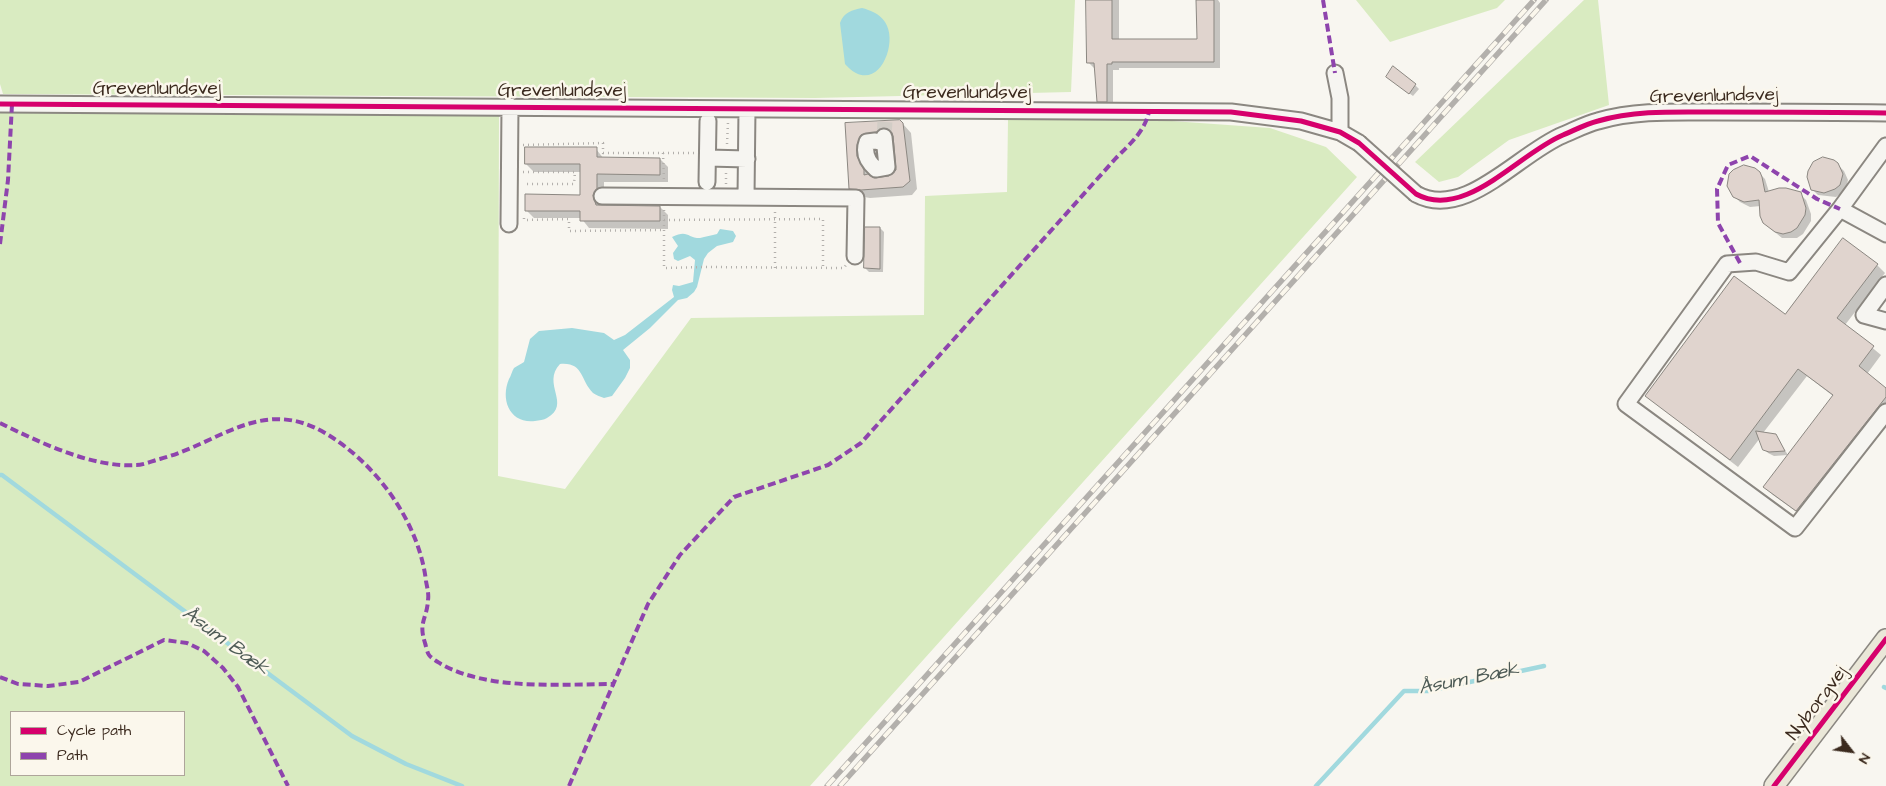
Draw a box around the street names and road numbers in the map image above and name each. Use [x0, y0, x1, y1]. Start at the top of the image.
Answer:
street label: Grevenlundsvej [93, 79, 221, 101]
street label: Grevenlundsvej [498, 81, 626, 103]
street label: Grevenlundsvej [903, 83, 1031, 105]
street label: Grevenlundsvej [1650, 84, 1778, 110]
street label: Nyborgvej [1783, 662, 1853, 746]

